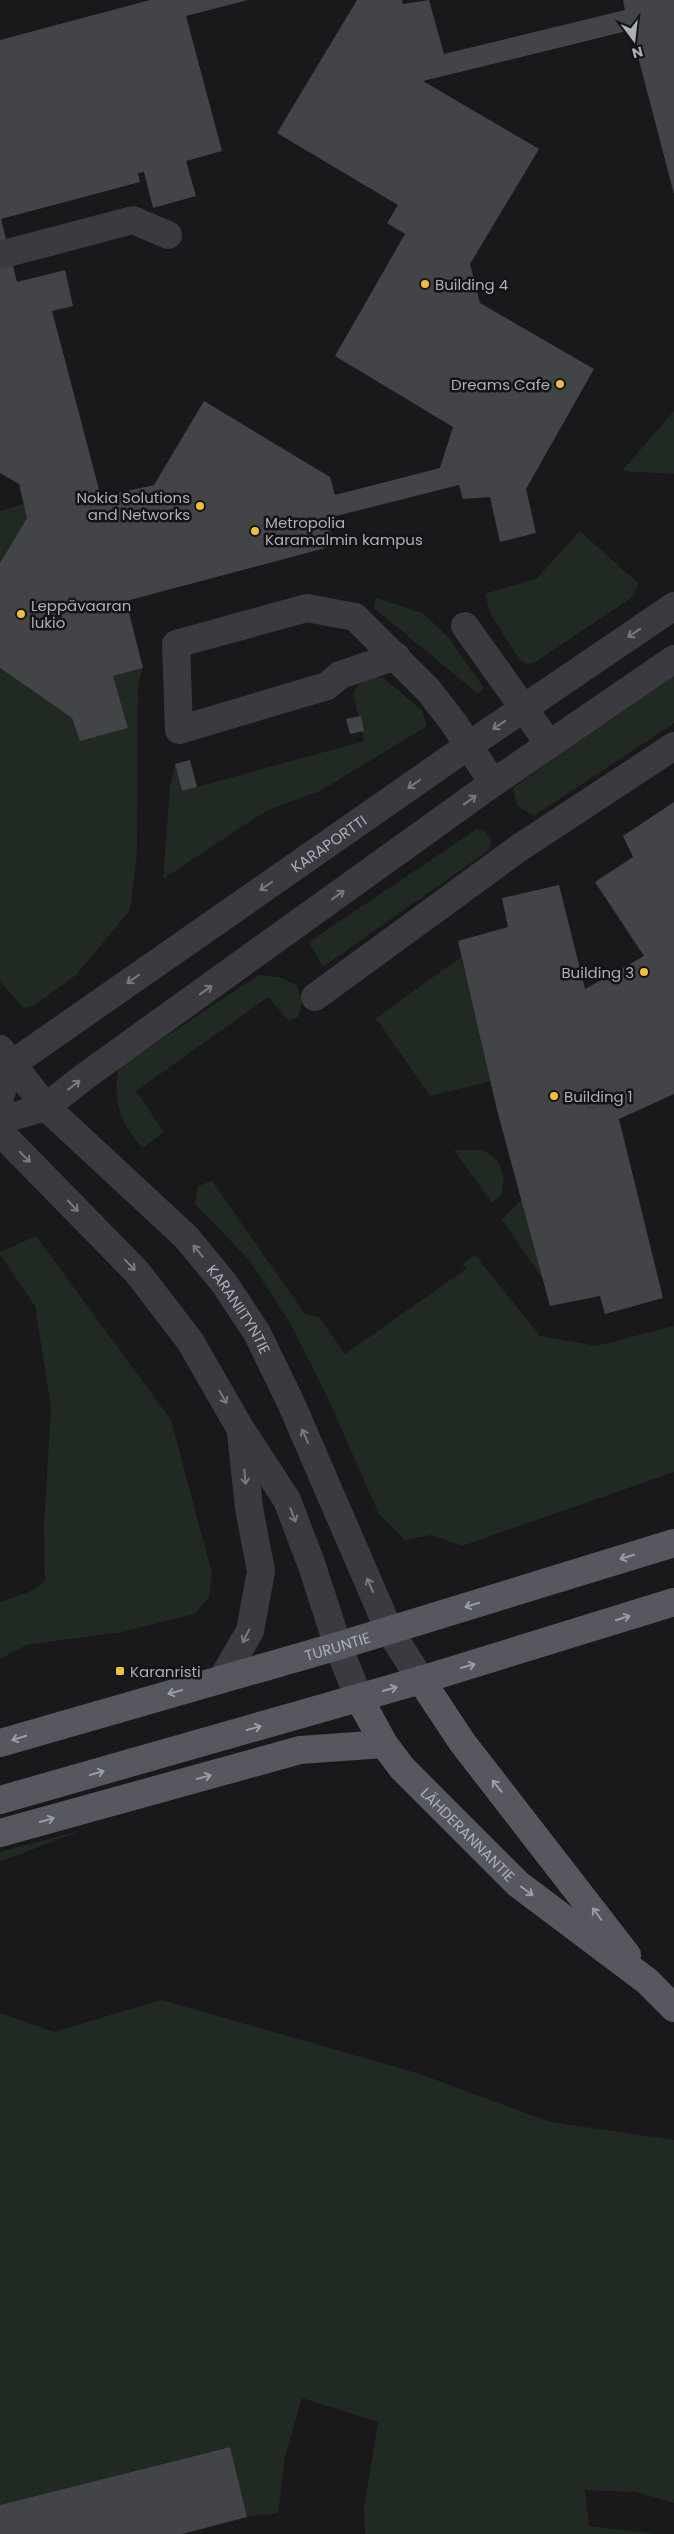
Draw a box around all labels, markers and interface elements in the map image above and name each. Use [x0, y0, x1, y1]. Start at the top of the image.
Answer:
north arrow [609, 15, 659, 65]
text: N [630, 42, 645, 64]
place label: Building 4 [435, 274, 508, 295]
marker: Building 4 [419, 278, 431, 290]
place label: Dreams Cafe [451, 374, 550, 395]
marker: Dreams Cafe [554, 378, 566, 390]
place label: Nokia Solutions and Networks [76, 487, 190, 525]
marker: Nokia Solutions and Networks [194, 500, 206, 512]
place label: Metropolia Karamalmin kampus [265, 512, 423, 550]
marker: Metropolia Karamalmin kampus [249, 525, 261, 537]
place label: Leppävaaran lukio [31, 595, 131, 633]
marker: Leppävaaran lukio [15, 608, 27, 620]
one-way arrow [627, 628, 641, 638]
one-way arrow [493, 720, 507, 730]
one-way arrow [407, 779, 421, 789]
one-way arrow [463, 795, 477, 805]
street label: KARAPORTTI [286, 810, 371, 877]
one-way arrow [259, 881, 273, 891]
one-way arrow [331, 890, 344, 901]
place label: Building 3 [561, 962, 634, 983]
marker: Building 3 [638, 966, 650, 978]
one-way arrow [126, 974, 140, 984]
one-way arrow [199, 985, 213, 996]
one-way arrow [68, 1080, 81, 1091]
place label: Building 1 [564, 1086, 633, 1107]
marker: Building 1 [548, 1090, 560, 1102]
one-way arrow [19, 1151, 32, 1163]
one-way arrow [67, 1199, 79, 1212]
one-way arrow [192, 1245, 203, 1258]
one-way arrow [124, 1258, 136, 1271]
street label: KARANIITYNTIE [202, 1260, 276, 1357]
one-way arrow [218, 1390, 228, 1404]
one-way arrow [300, 1429, 310, 1444]
one-way arrow [241, 1469, 250, 1485]
one-way arrow [289, 1507, 298, 1522]
one-way arrow [620, 1553, 636, 1563]
one-way arrow [364, 1578, 374, 1593]
one-way arrow [464, 1600, 480, 1610]
one-way arrow [615, 1613, 631, 1623]
street label: TURUNTIE [302, 1626, 373, 1666]
one-way arrow [241, 1628, 250, 1643]
place label: Karanristi [130, 1661, 201, 1682]
one-way arrow [459, 1661, 475, 1671]
marker: Karanristi [114, 1665, 126, 1677]
one-way arrow [382, 1684, 398, 1693]
one-way arrow [168, 1688, 184, 1697]
one-way arrow [245, 1723, 261, 1732]
one-way arrow [11, 1733, 27, 1743]
one-way arrow [89, 1767, 105, 1777]
one-way arrow [195, 1772, 211, 1781]
one-way arrow [491, 1780, 502, 1793]
street label: LÄHDERANNANTIE [416, 1782, 520, 1886]
one-way arrow [39, 1814, 55, 1824]
one-way arrow [520, 1886, 533, 1897]
one-way arrow [591, 1908, 602, 1921]

